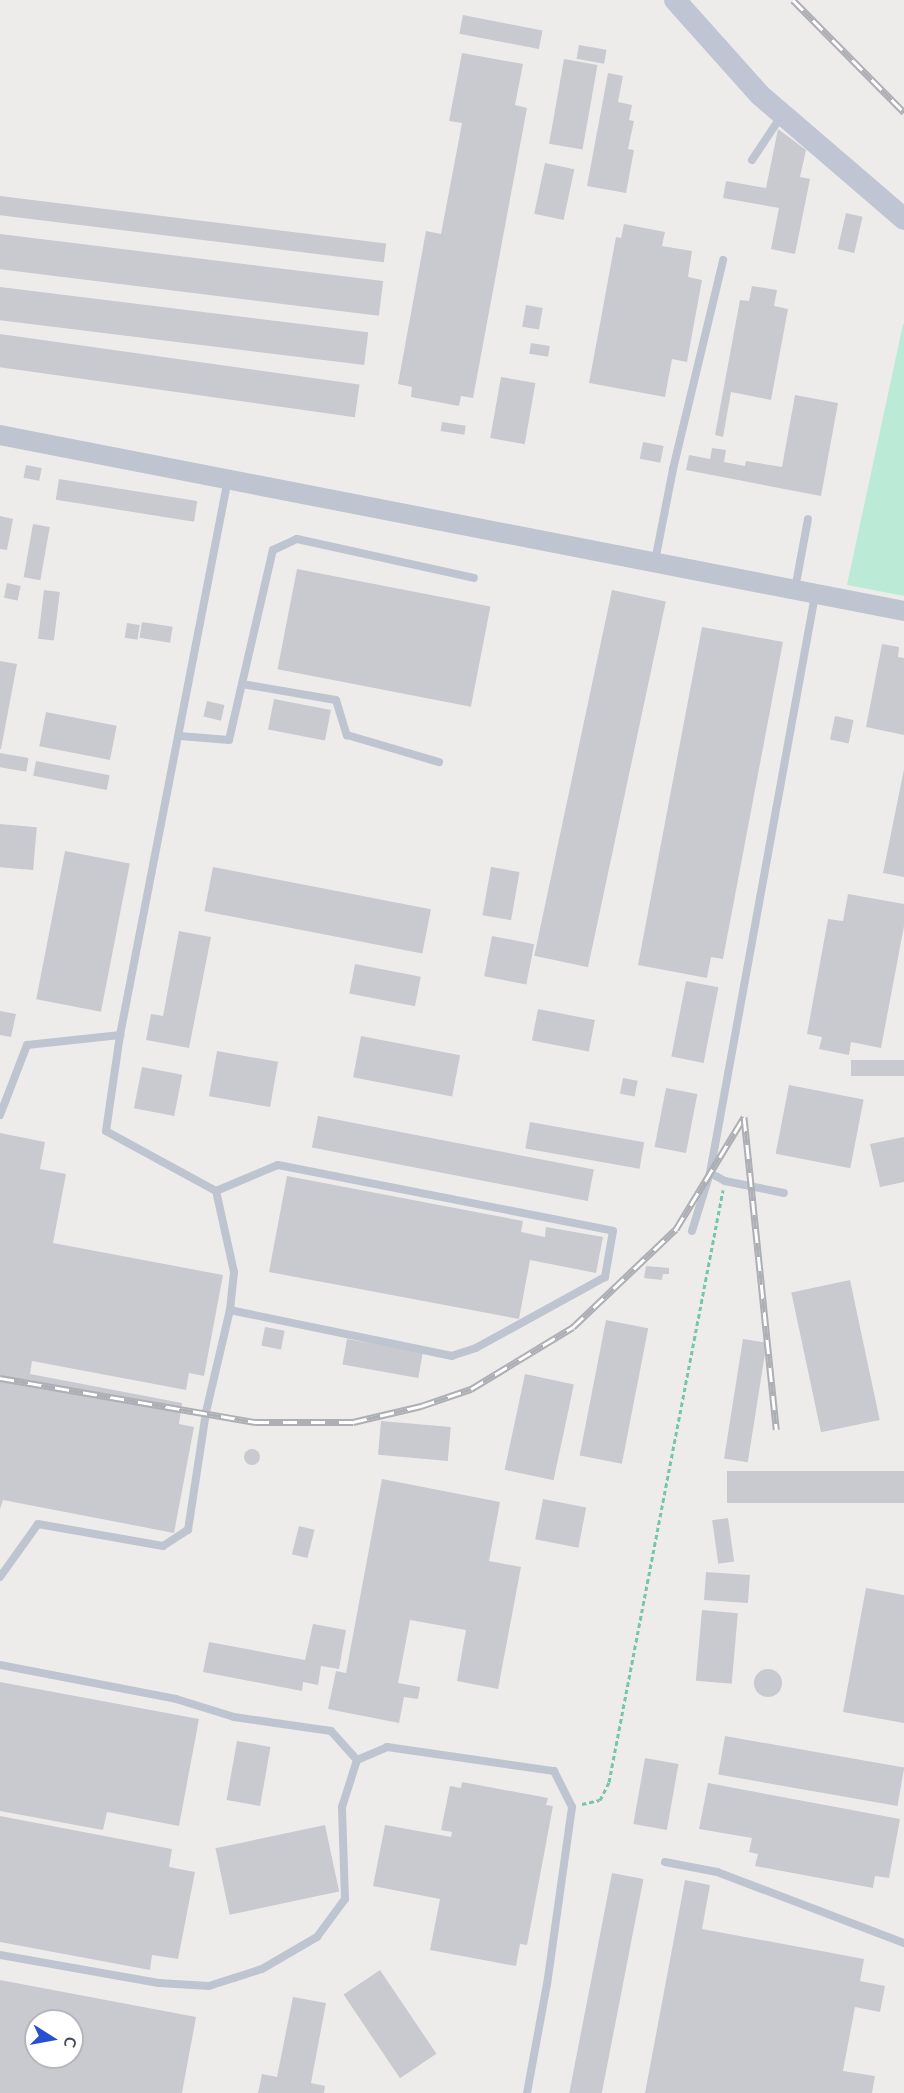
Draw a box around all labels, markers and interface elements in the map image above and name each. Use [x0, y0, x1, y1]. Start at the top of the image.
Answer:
north arrow [24, 2009, 84, 2069]
text: С [58, 2035, 82, 2049]

